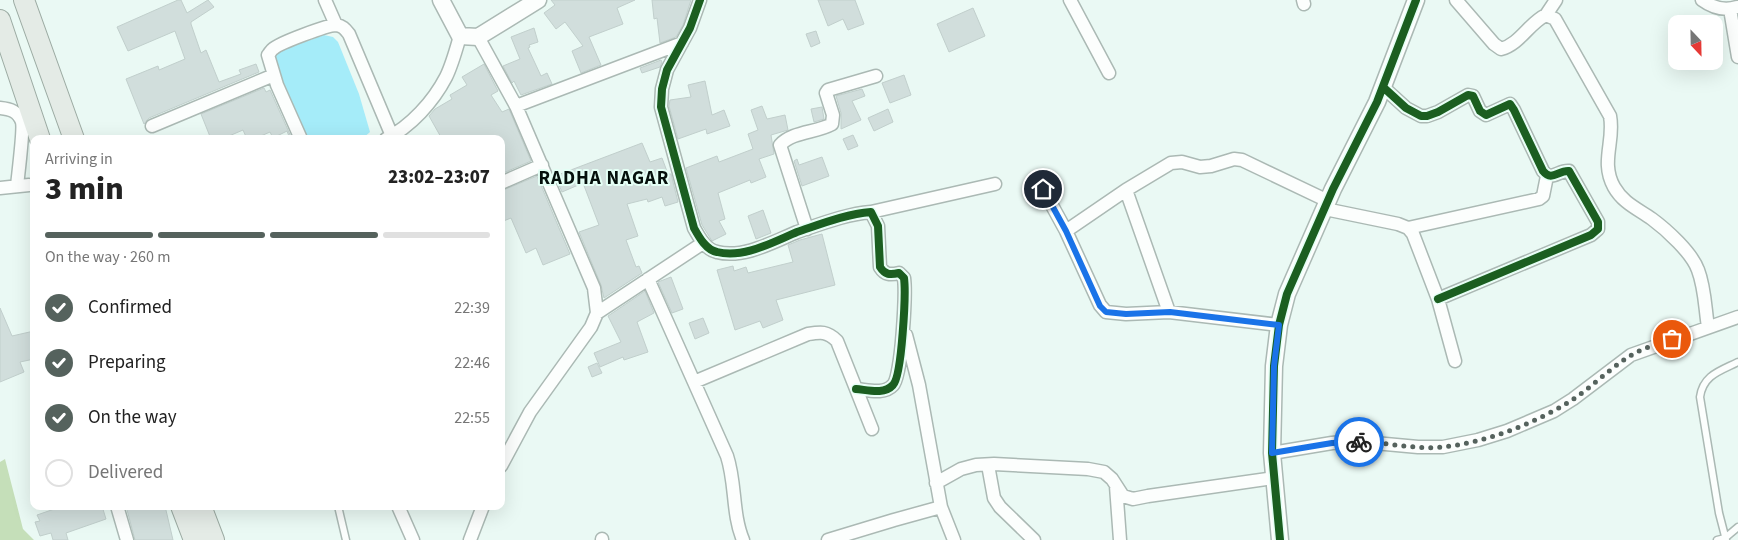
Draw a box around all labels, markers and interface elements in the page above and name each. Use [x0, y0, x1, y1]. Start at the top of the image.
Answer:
north arrow [1668, 15, 1722, 70]
map controls [1668, 15, 1723, 70]
text: Arriving in [45, 148, 113, 170]
text: 23:02–23:07 [388, 164, 490, 191]
district label: RADHA NAGAR [539, 165, 669, 192]
text: 3 min [45, 166, 124, 212]
pin [1022, 168, 1064, 210]
icon: home [1029, 175, 1057, 203]
text: On the way · 260 m [45, 246, 170, 268]
icon: check [45, 294, 73, 322]
text: Confirmed [88, 294, 172, 321]
text: 22:39 [454, 297, 490, 319]
pin [1651, 318, 1693, 360]
icon: bag [1658, 325, 1686, 353]
icon: check [45, 349, 73, 377]
text: Preparing [88, 349, 166, 376]
text: 22:46 [454, 352, 490, 374]
icon: check [45, 404, 73, 432]
text: On the way [88, 404, 177, 431]
text: 22:55 [454, 407, 490, 429]
courier [1334, 417, 1384, 467]
icon: bike [1345, 428, 1373, 456]
text: Delivered [88, 459, 163, 486]

